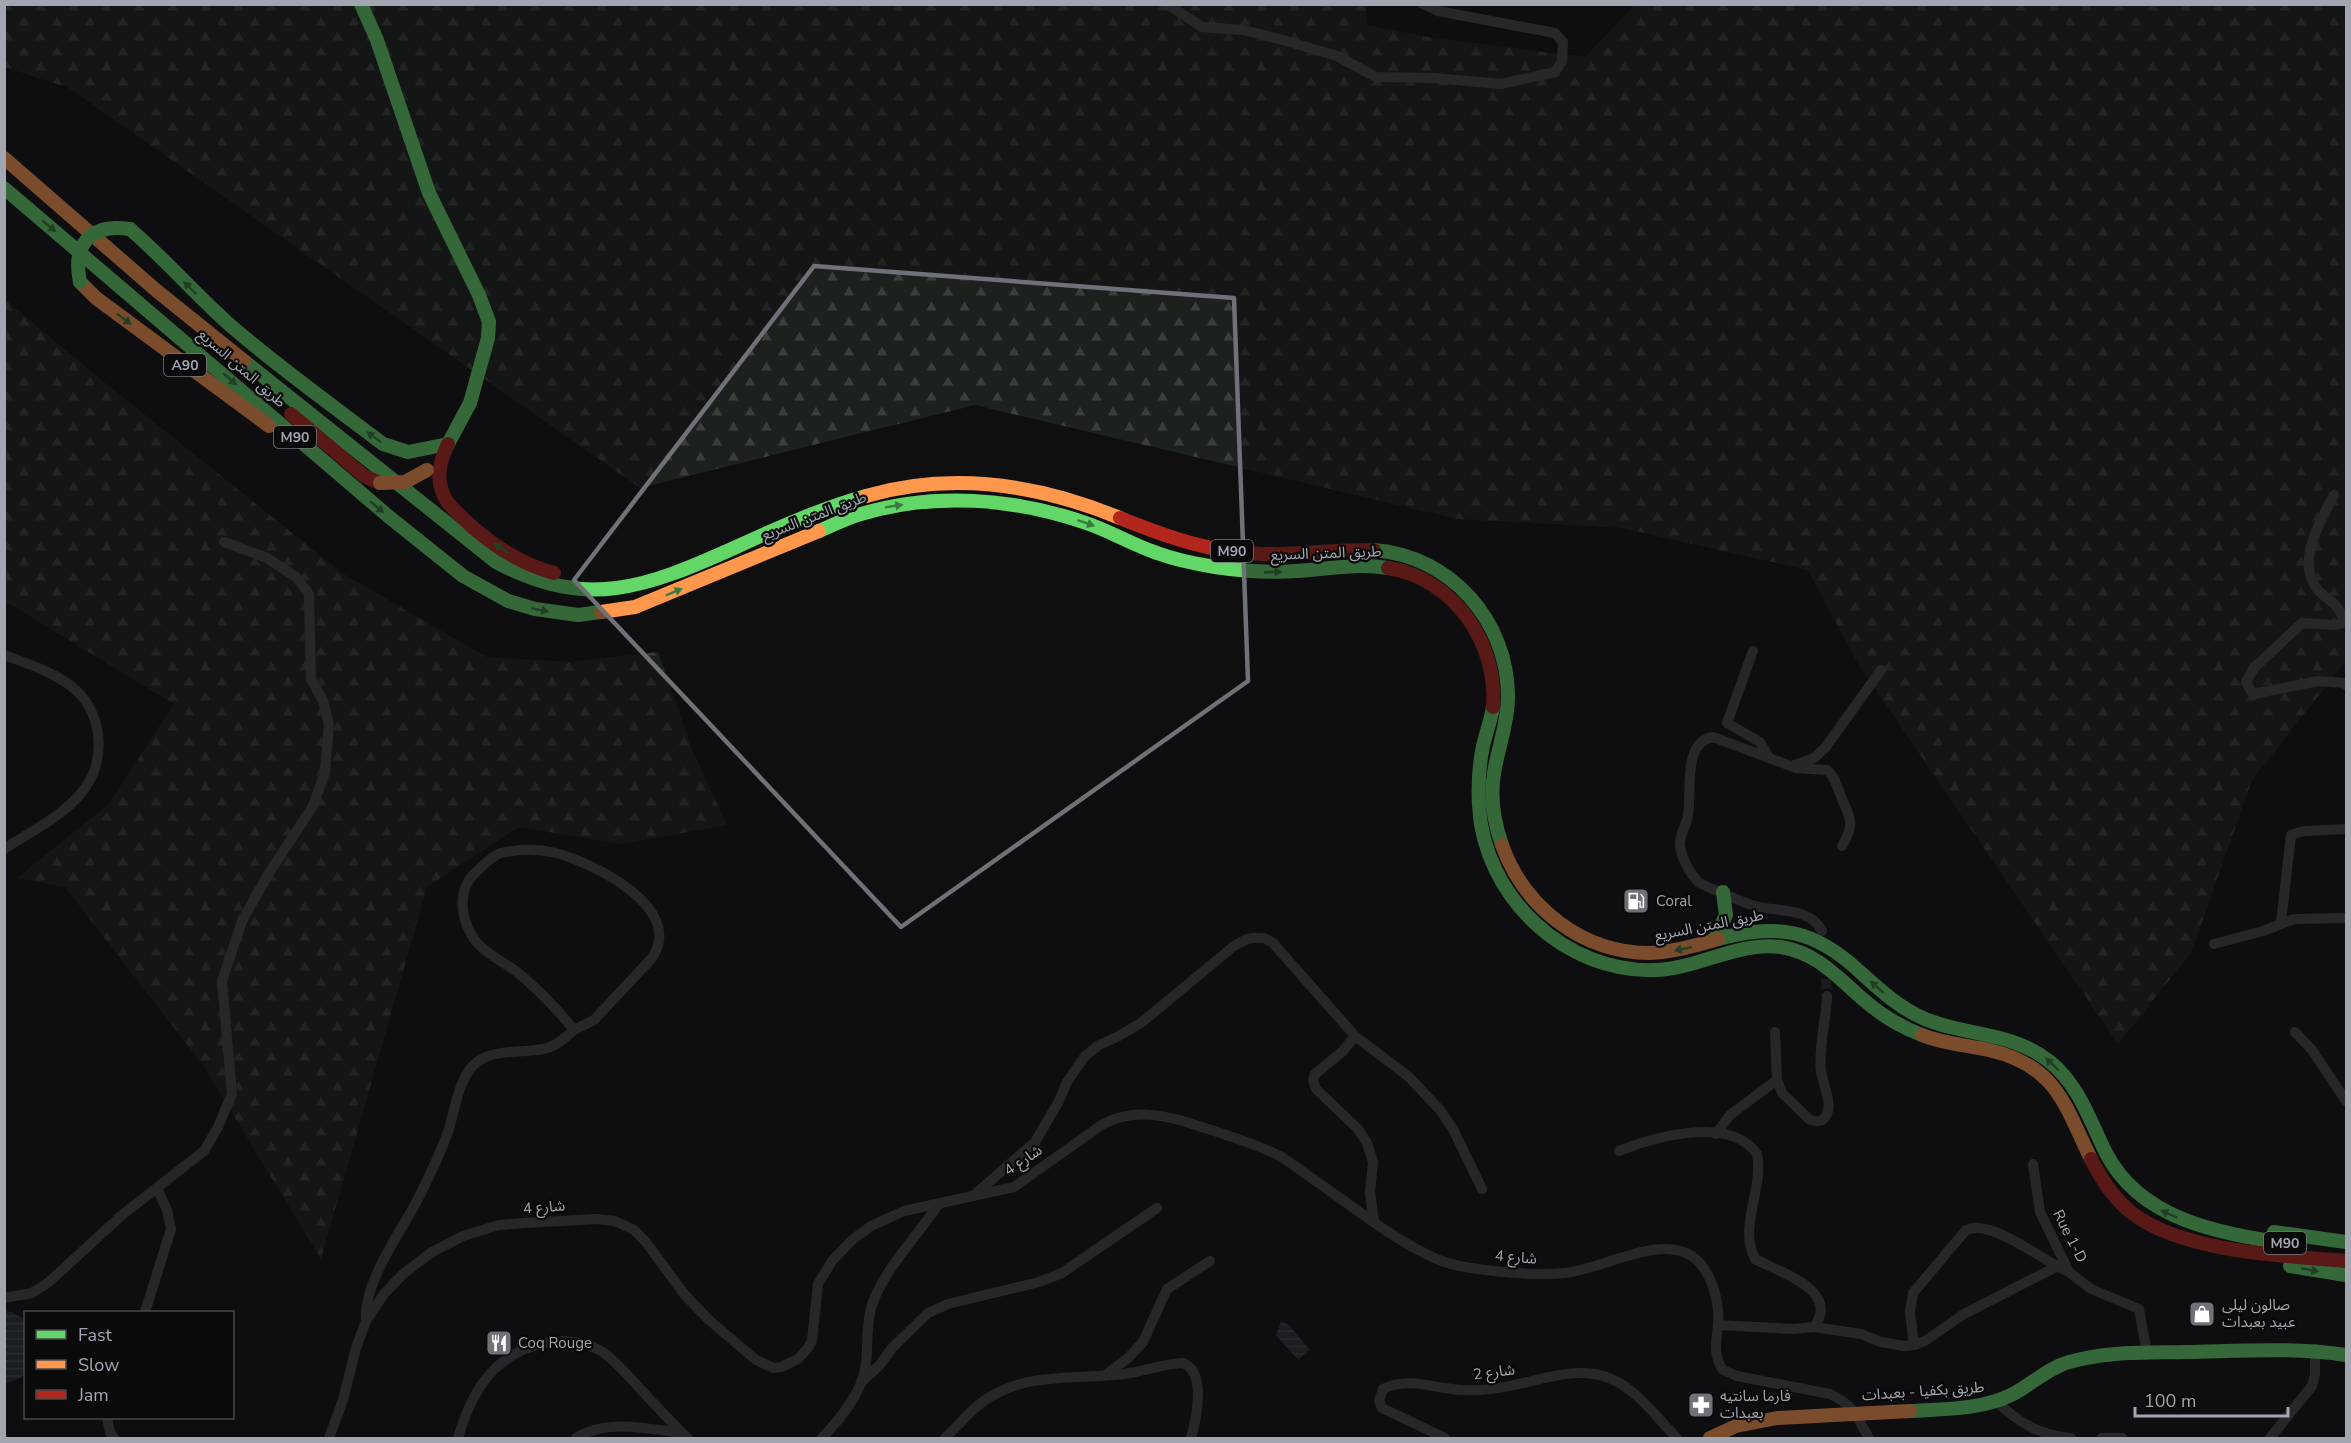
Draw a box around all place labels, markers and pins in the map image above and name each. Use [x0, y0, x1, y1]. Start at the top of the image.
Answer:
fuel station icon: Coral [1621, 886, 1651, 916]
place label: Coral [1656, 891, 1692, 911]
place label: صالون ليلى عبيد بعبدات [2222, 1295, 2296, 1332]
shop icon: صالون ليلى عبيد بعبدات [2187, 1299, 2217, 1329]
restaurant icon: Coq Rouge [484, 1328, 514, 1358]
place label: Coq Rouge [518, 1333, 592, 1353]
place label: فارما سانتيه بعبدات [1720, 1386, 1791, 1423]
pharmacy icon: فارما سانتيه بعبدات [1686, 1390, 1716, 1420]

